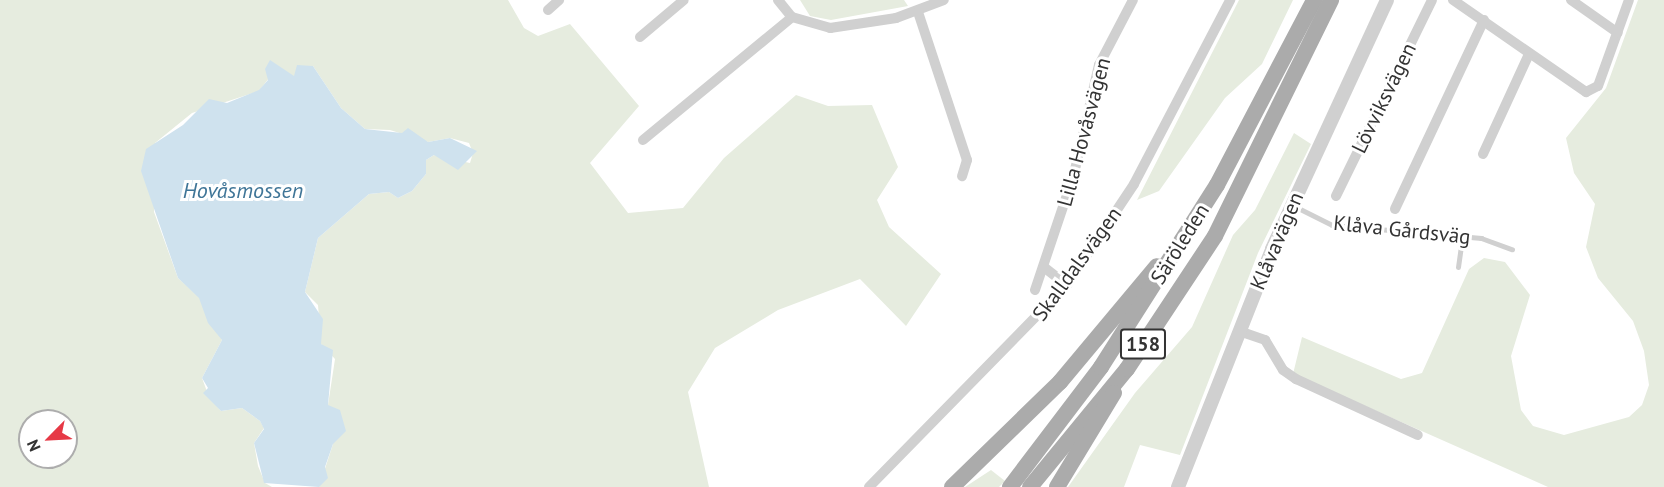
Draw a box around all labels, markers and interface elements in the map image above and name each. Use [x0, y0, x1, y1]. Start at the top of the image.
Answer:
street label: Lövviksvägen [1346, 39, 1422, 157]
street label: Lilla Hovåsvägen [1052, 55, 1116, 209]
water label: Hovåsmossen [183, 178, 303, 204]
street label: Klåvavägen [1245, 188, 1309, 294]
street label: Säröleden [1145, 199, 1215, 289]
street label: Skalldalsvägen [1027, 202, 1127, 326]
street label: Klåva Gårdsväg [1332, 210, 1472, 250]
road number: 158 [1119, 327, 1167, 361]
north arrow [18, 409, 78, 469]
text: N [22, 437, 45, 454]

